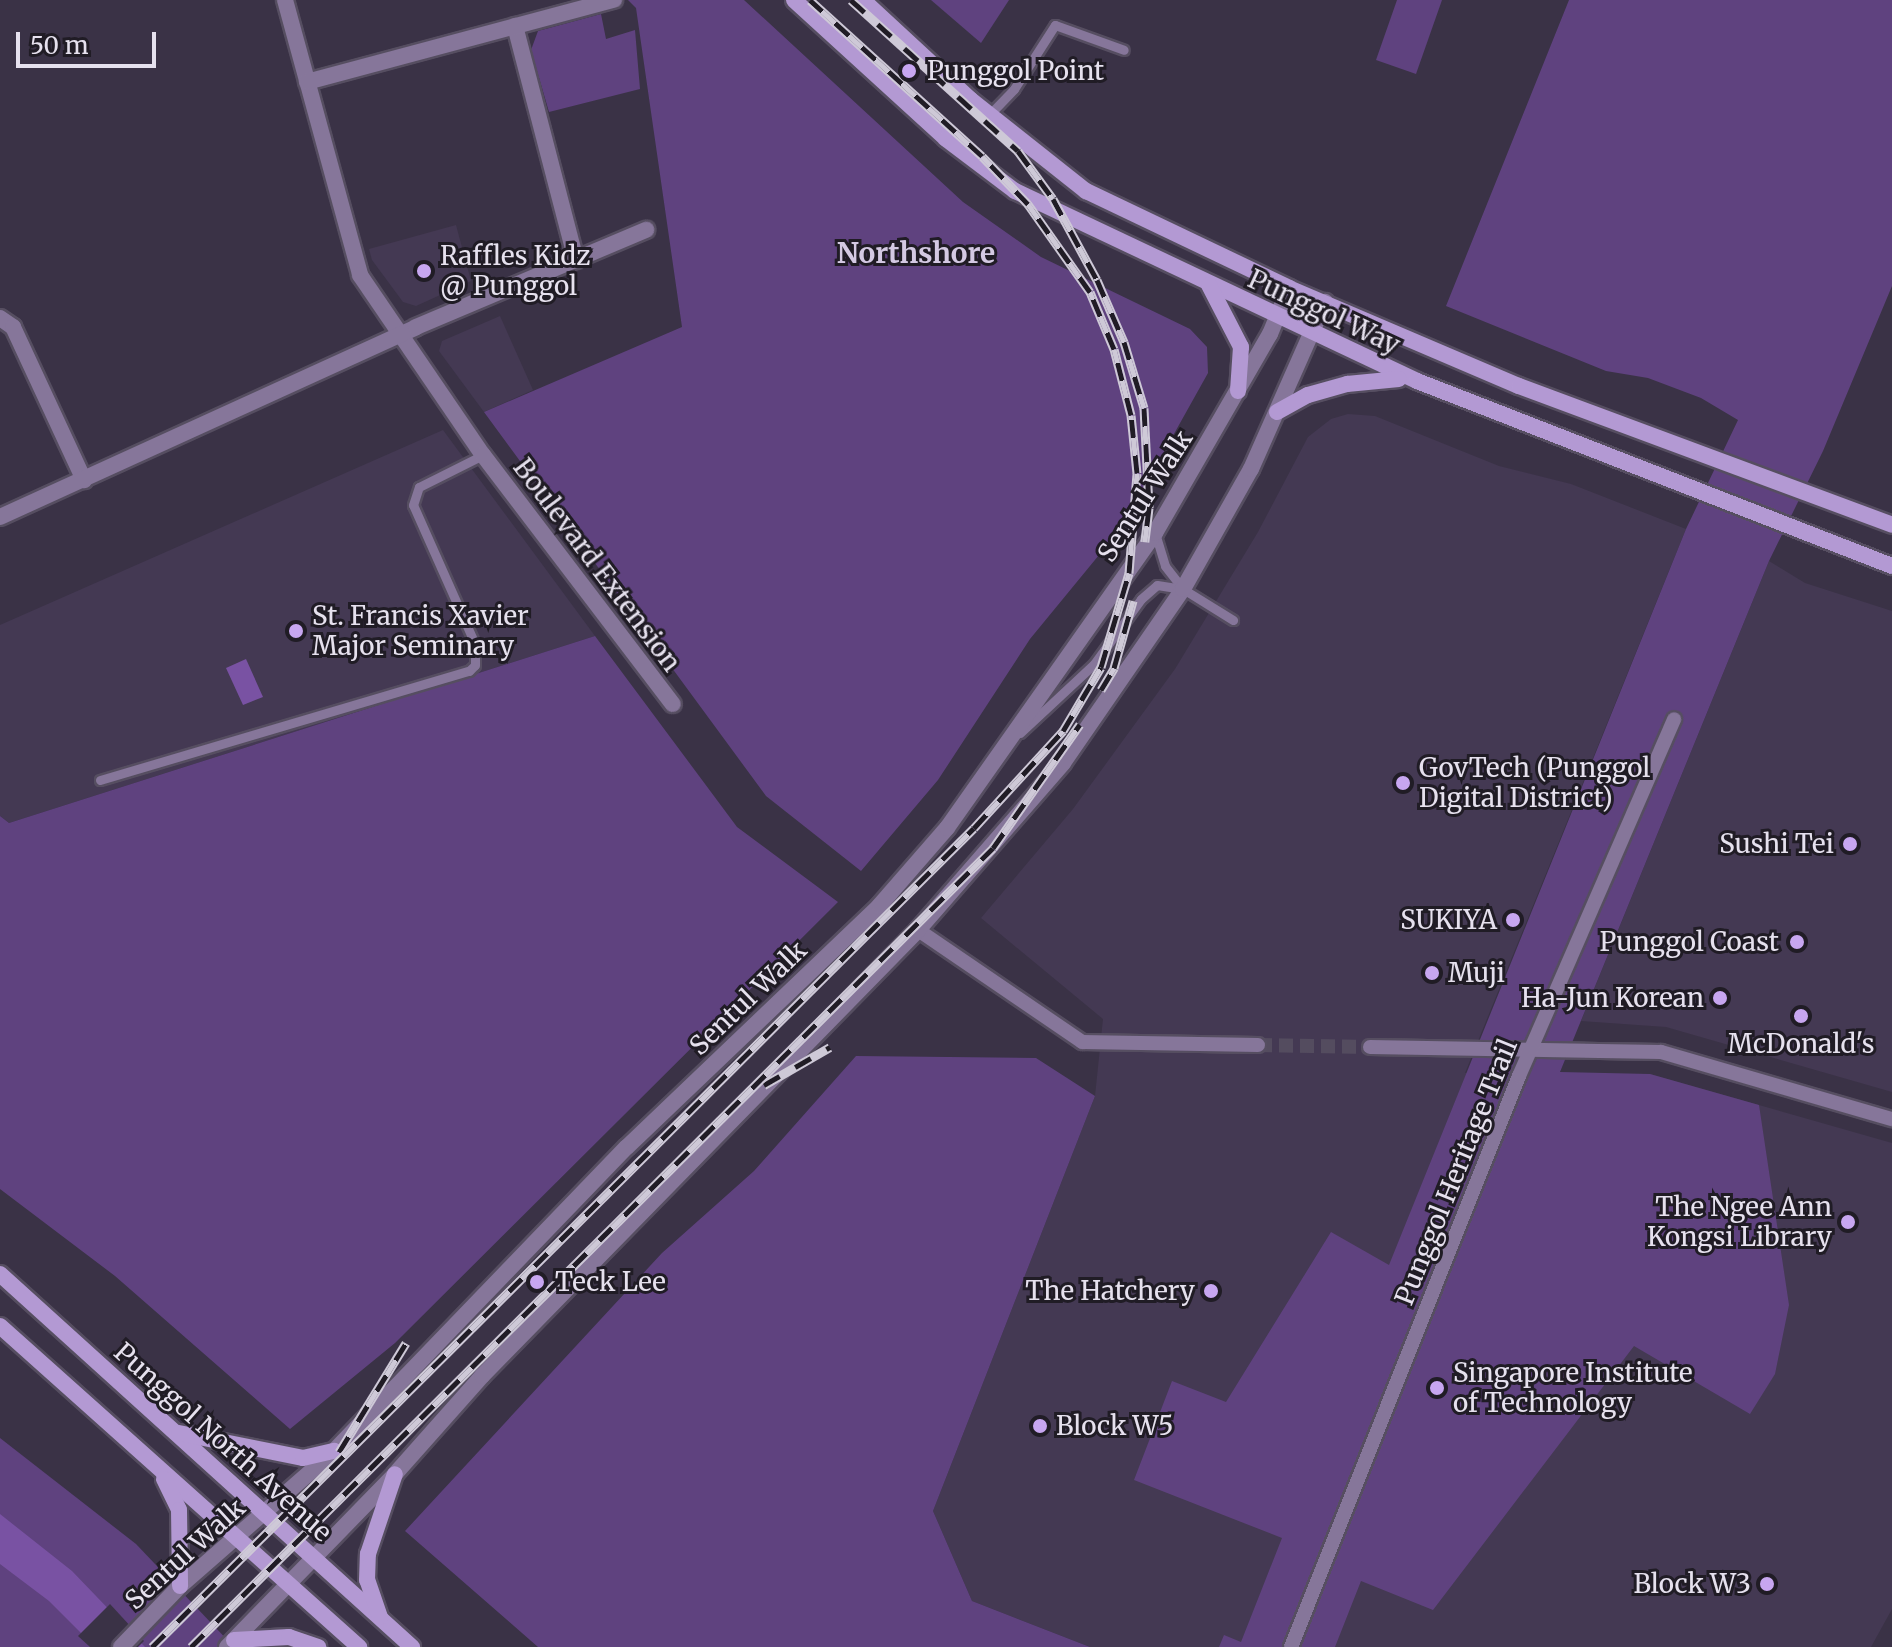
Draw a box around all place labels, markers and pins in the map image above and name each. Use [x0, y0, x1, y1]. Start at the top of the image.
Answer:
place label: Punggol Point [927, 55, 1104, 87]
marker: Punggol Point [898, 60, 920, 82]
place label: Raffles Kidz @ Punggol [440, 240, 590, 302]
marker: Raffles Kidz @ Punggol [415, 262, 433, 280]
place label: St. Francis Xavier Major Seminary [312, 600, 529, 662]
marker: St. Francis Xavier Major Seminary [287, 622, 305, 640]
place label: GovTech (Punggol Digital District) [1419, 752, 1650, 814]
marker: GovTech (Punggol Digital District) [1394, 774, 1412, 792]
place label: Sushi Tei [1719, 828, 1834, 860]
marker: Sushi Tei [1841, 835, 1859, 853]
place label: SUKIYA [1400, 904, 1497, 936]
marker: SUKIYA [1504, 911, 1522, 929]
place label: Punggol Coast [1599, 926, 1779, 958]
marker: Punggol Coast [1786, 931, 1808, 953]
place label: Muji [1448, 957, 1505, 989]
marker: Muji [1423, 964, 1441, 982]
place label: Ha-Jun Korean [1521, 982, 1704, 1014]
marker: Ha-Jun Korean [1711, 989, 1729, 1007]
marker: McDonald's [1792, 1007, 1810, 1025]
place label: McDonald's [1728, 1028, 1874, 1060]
place label: The Ngee Ann Kongsi Library [1647, 1191, 1832, 1252]
marker: The Ngee Ann Kongsi Library [1839, 1213, 1857, 1231]
place label: Teck Lee [555, 1266, 666, 1298]
marker: Teck Lee [526, 1271, 548, 1293]
place label: The Hatchery [1025, 1275, 1195, 1307]
marker: The Hatchery [1202, 1282, 1220, 1300]
place label: Singapore Institute of Technology [1453, 1357, 1692, 1418]
marker: Singapore Institute of Technology [1428, 1379, 1446, 1397]
place label: Block W5 [1056, 1410, 1173, 1442]
marker: Block W5 [1031, 1417, 1049, 1435]
place label: Block W3 [1633, 1568, 1751, 1600]
marker: Block W3 [1758, 1575, 1776, 1593]

